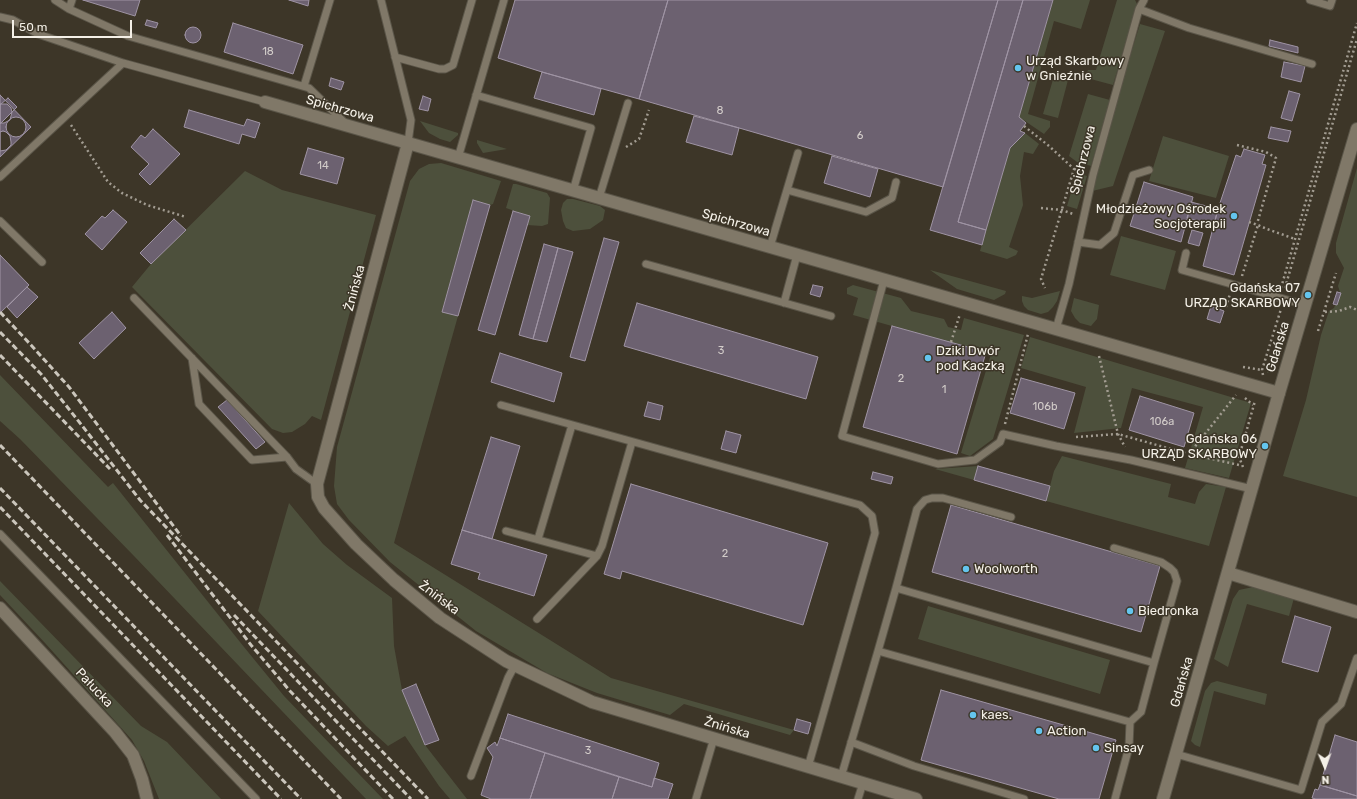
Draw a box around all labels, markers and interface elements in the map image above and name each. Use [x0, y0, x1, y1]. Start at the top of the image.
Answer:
scale bar [14, 12, 134, 38]
text: 50 m [19, 20, 47, 34]
house number: 18 [262, 45, 274, 59]
place label: Urząd Skarbowy w Gnieźnie [1026, 53, 1124, 84]
marker: Urząd Skarbowy w Gnieźnie [1013, 63, 1023, 73]
street label: Spichrzowa [304, 92, 376, 126]
house number: 8 [717, 104, 723, 118]
street label: Spichrzowa [1067, 124, 1099, 196]
house number: 6 [857, 129, 863, 143]
house number: 14 [317, 159, 329, 173]
place label: Młodzieżowy Ośrodek Socjoterapii [1096, 201, 1226, 232]
street label: Spichrzowa [700, 206, 772, 240]
marker: Młodzieżowy Ośrodek Socjoterapii [1229, 211, 1239, 221]
street label: Żnińska [341, 263, 369, 313]
place label: Gdańska 07 URZĄD SKARBOWY [1184, 280, 1300, 311]
marker: Gdańska 07 URZĄD SKARBOWY [1303, 290, 1313, 300]
street label: Gdańska [1263, 320, 1293, 374]
place label: Dziki Dwór pod Kaczką [936, 343, 1005, 374]
house number: 3 [718, 344, 724, 358]
marker: Dziki Dwór pod Kaczką [923, 353, 933, 363]
house number: 2 [898, 372, 904, 386]
house number: 1 [942, 383, 946, 397]
house number: 106b [1033, 400, 1057, 414]
house number: 106a [1150, 415, 1174, 429]
place label: Gdańska 06 URZĄD SKARBOWY [1141, 431, 1257, 462]
marker: Gdańska 06 URZĄD SKARBOWY [1260, 441, 1270, 451]
house number: 2 [722, 547, 728, 561]
place label: Woolworth [974, 561, 1038, 577]
marker: Woolworth [961, 564, 971, 574]
street label: Żnińska [416, 578, 462, 618]
place label: Biedronka [1138, 603, 1199, 619]
marker: Biedronka [1125, 606, 1135, 616]
street label: Gdańska [1167, 655, 1197, 709]
street label: Pałucka [72, 665, 116, 711]
place label: kaes. [981, 707, 1012, 723]
marker: kaes. [968, 710, 978, 720]
street label: Żnińska [702, 714, 752, 742]
place label: Action [1047, 723, 1086, 739]
marker: Action [1034, 726, 1044, 736]
place label: Sinsay [1104, 740, 1144, 756]
marker: Sinsay [1091, 743, 1101, 753]
house number: 3 [585, 744, 591, 758]
north arrow [1305, 747, 1345, 787]
text: N [1321, 773, 1330, 786]

